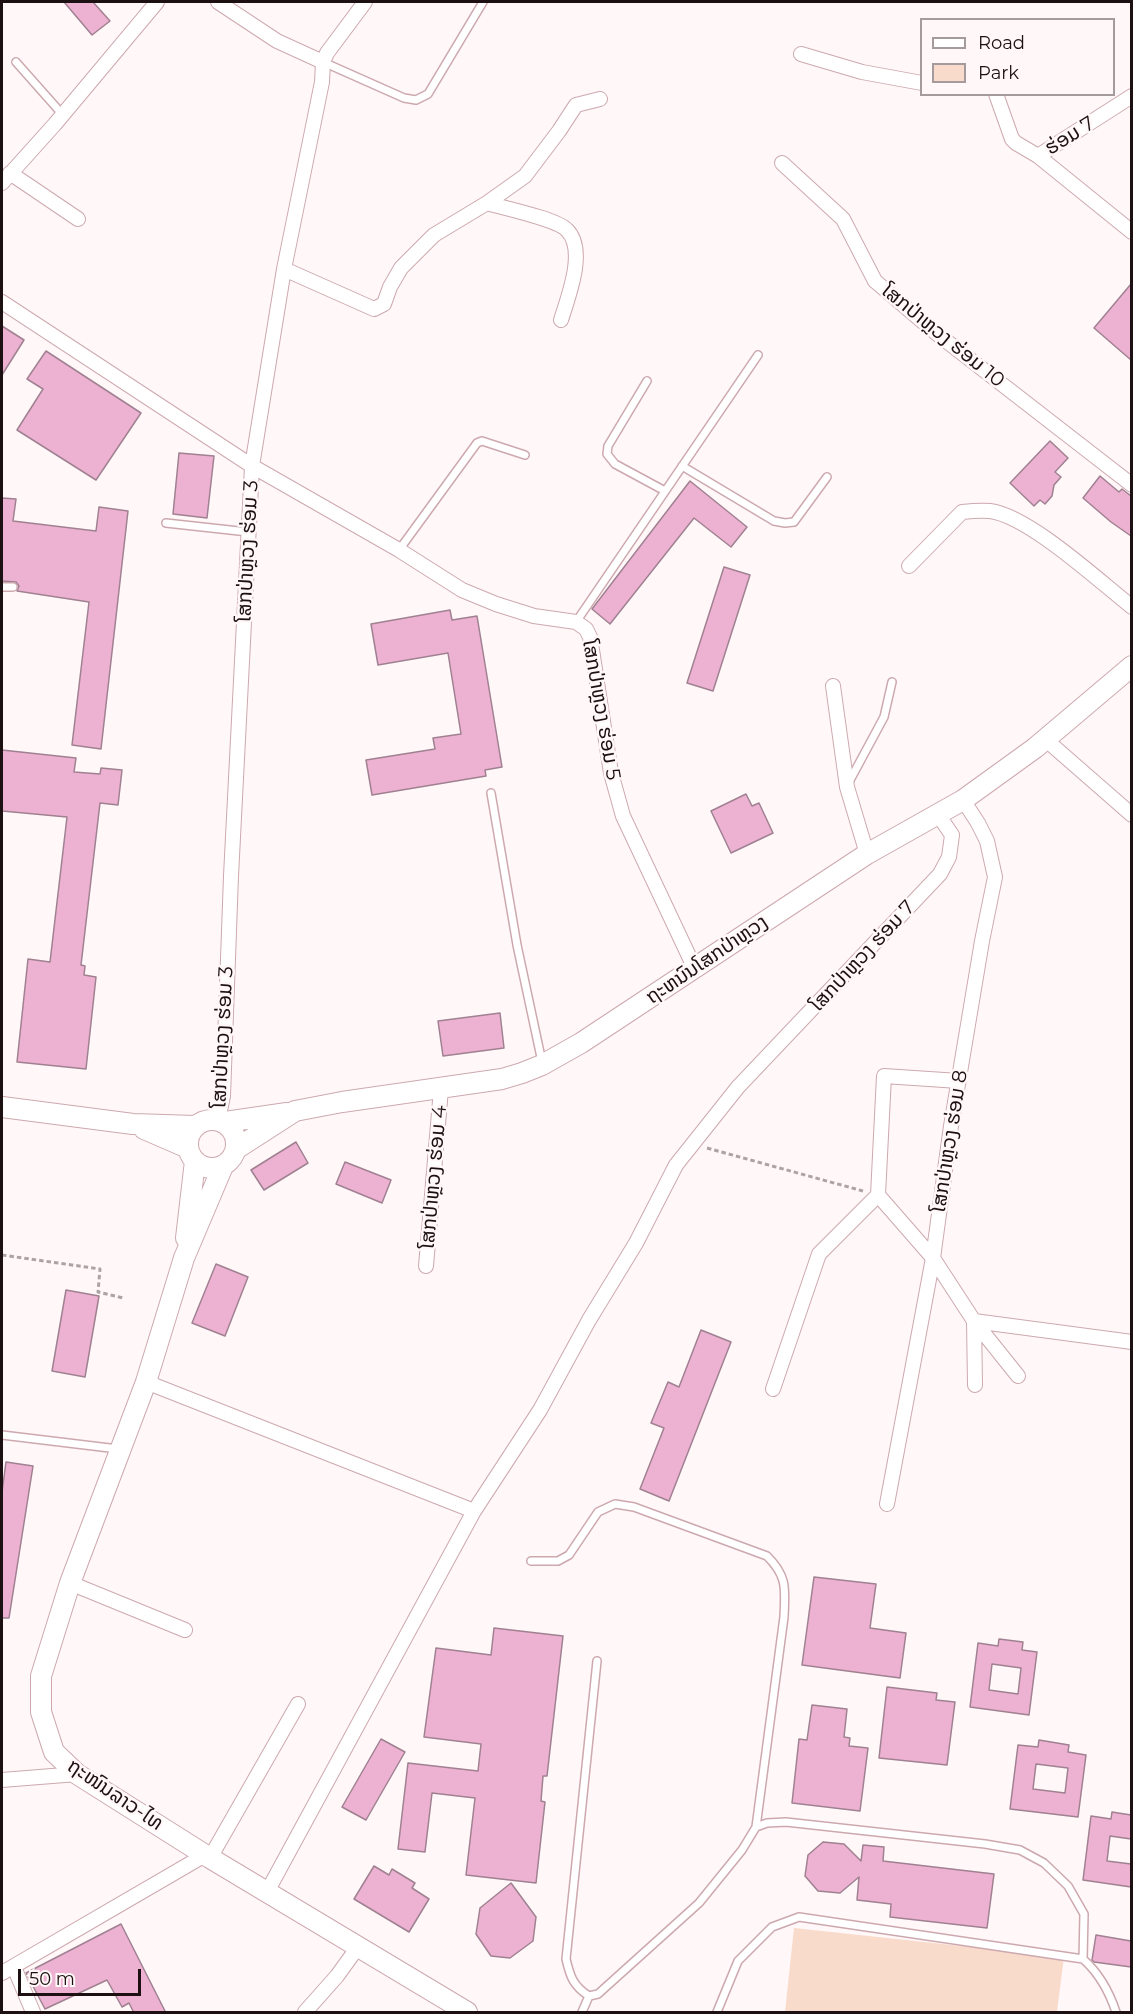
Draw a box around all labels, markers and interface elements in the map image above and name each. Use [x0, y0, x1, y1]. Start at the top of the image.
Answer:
legend [920, 18, 1115, 96]
text: Road [978, 32, 1025, 54]
text: Park [978, 62, 1019, 84]
street label: ຮ່ອມ 7 [1041, 112, 1099, 160]
street label: ໂສກປ່າຫຼວງ ຮ່ອມ 10 [877, 279, 1009, 393]
street label: ໂສກປ່າຫຼວງ ຮ່ອມ 3 [232, 480, 264, 622]
street label: ໂສກປ່າຫຼວງ ຮ່ອມ 5 [577, 638, 625, 782]
street label: ໂສກປ່າຫຼວງ ຮ່ອມ 7 [806, 896, 920, 1016]
street label: ຖະຫນົນໂສກປ່າຫຼວງ [641, 910, 773, 1010]
street label: ໂສກປ່າຫຼວງ ຮ່ອມ 3 [207, 966, 239, 1108]
street label: ໂສກປ່າຫຼວງ ຮ່ອມ 8 [927, 1068, 973, 1214]
street label: ໂສກປ່າຫຼວງ ຮ່ອມ 4 [416, 1104, 452, 1250]
street label: ຖະໜົນລາວ-ໄທ [62, 1754, 168, 1836]
scale bar [21, 1957, 144, 1995]
text: 50 m [29, 1968, 75, 1990]

